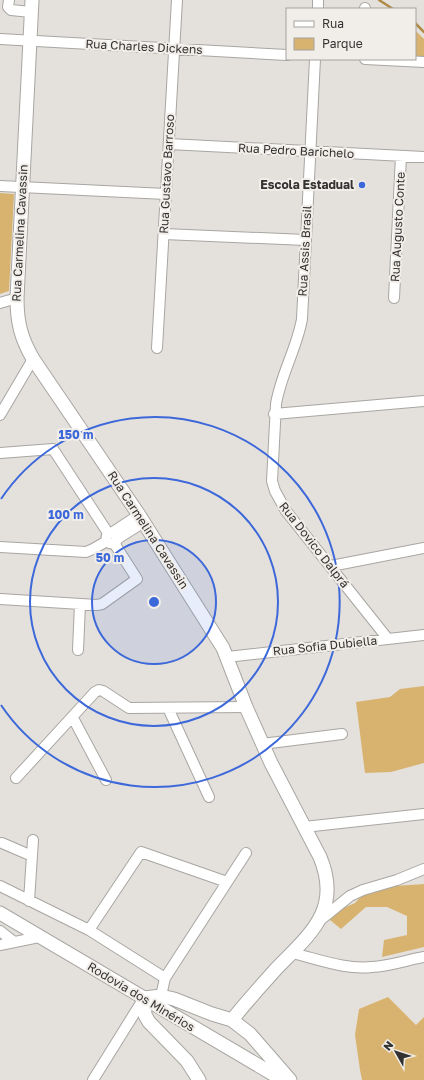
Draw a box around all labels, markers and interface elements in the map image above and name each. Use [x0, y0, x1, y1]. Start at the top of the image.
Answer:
legend [286, 8, 416, 60]
text: Rua [322, 16, 344, 31]
street label: Rua Charles Dickens [85, 36, 203, 57]
text: Parque [322, 36, 363, 51]
street label: Rua Gustavo Barroso [156, 114, 177, 234]
street label: Rua Pedro Barichelo [238, 140, 355, 161]
street label: Rua Carmelina Cavassin [8, 164, 31, 302]
street label: Rua Augusto Conte [387, 171, 408, 282]
place label: Escola Estadual [260, 177, 354, 192]
marker: Escola Estadual [357, 180, 367, 190]
street label: Rua Assis Brasil [295, 205, 314, 297]
text: 150 m [59, 427, 93, 442]
street label: Rua Carmelina Cavassin [105, 468, 192, 591]
street label: Rua Dovico Dalprá [276, 499, 353, 591]
text: 100 m [48, 507, 84, 522]
text: 50 m [96, 550, 124, 565]
centre of rings [147, 595, 161, 609]
street label: Rua Sofia Dubiella [272, 633, 378, 658]
street label: Rodovia dos Minérios [85, 959, 198, 1035]
north arrow [376, 1032, 416, 1072]
text: N [380, 1038, 396, 1053]

